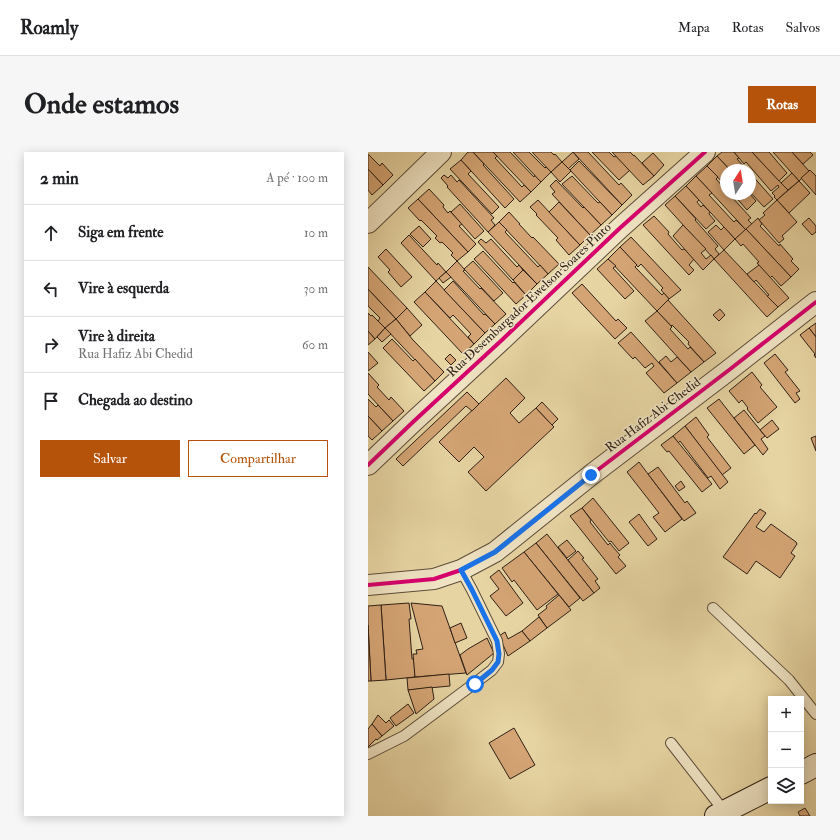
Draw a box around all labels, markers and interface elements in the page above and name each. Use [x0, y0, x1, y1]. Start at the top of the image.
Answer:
text: Roamly [20, 16, 78, 40]
text: Mapa [678, 19, 710, 36]
text: Rotas [732, 19, 763, 36]
text: Salvos [785, 19, 820, 36]
button: Rotas [748, 86, 816, 123]
text: Onde estamos [24, 87, 179, 122]
north arrow [720, 164, 756, 200]
text: 2 min [40, 168, 79, 189]
text: A pé · 100 m [266, 170, 328, 186]
street label: Rua Desembargador Ewelson Soares Pinto [444, 220, 614, 380]
icon: ahead [40, 222, 62, 244]
text: Siga em frente [78, 223, 164, 242]
text: 10 m [304, 225, 328, 241]
icon: left [40, 278, 62, 300]
text: Vire à esquerda [78, 279, 169, 298]
text: 30 m [304, 281, 328, 297]
text: Vire à direita [78, 327, 155, 346]
icon: right [40, 334, 62, 356]
text: 60 m [302, 337, 328, 353]
text: Rua Hafiz Abi Chedid [78, 346, 193, 362]
street label: Rua Hafiz Abi Chedid [602, 374, 704, 456]
icon: arrive [40, 390, 62, 412]
text: Chegada ao destino [78, 391, 193, 410]
button: Salvar [40, 440, 180, 477]
button: Compartilhar [188, 440, 328, 477]
route end [582, 466, 600, 484]
route start [466, 675, 484, 693]
map controls [768, 696, 804, 804]
button: + [768, 696, 804, 732]
button: − [768, 732, 804, 768]
button: layers [768, 768, 804, 804]

